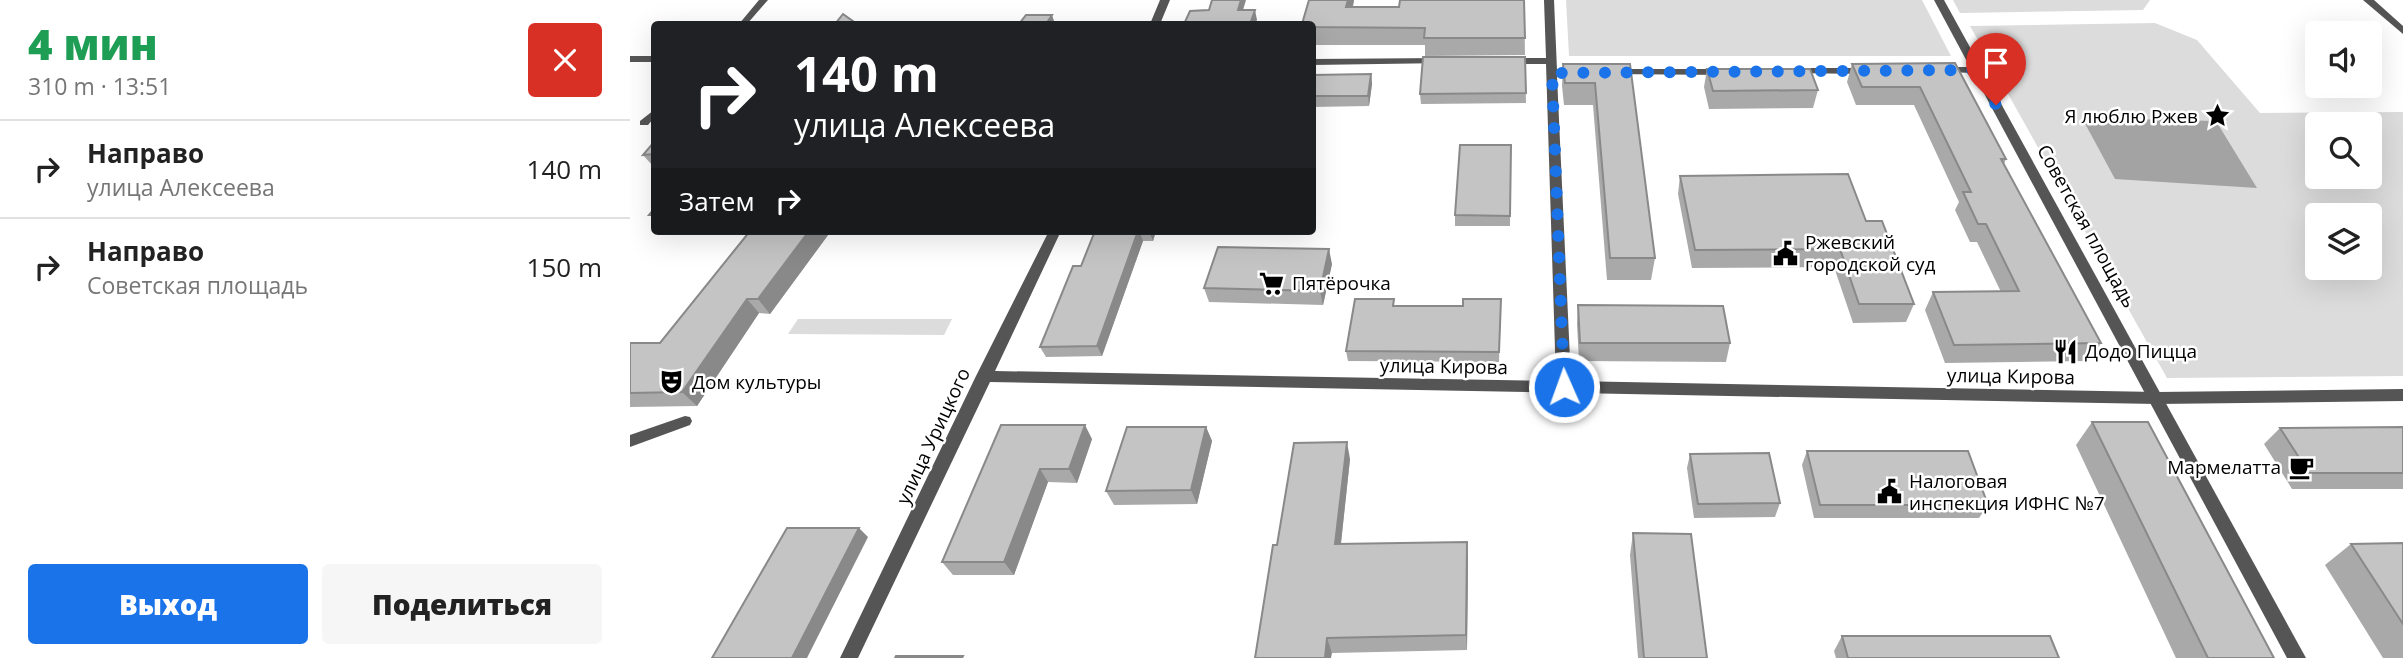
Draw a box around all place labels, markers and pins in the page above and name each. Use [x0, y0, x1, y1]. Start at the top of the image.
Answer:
pin [1966, 33, 2026, 105]
place icon: Я люблю Ржев [2204, 102, 2232, 130]
place label: Я люблю Ржев [2065, 103, 2198, 129]
place label: Ржевский городской суд [1805, 229, 1936, 277]
public building icon: Ржевский городской суд [1771, 239, 1799, 267]
supermarket icon: Пятёрочка [1258, 269, 1286, 297]
place label: Пятёрочка [1292, 270, 1391, 296]
restaurant icon: Додо Пицца [2051, 337, 2079, 365]
place label: Додо Пицца [2085, 338, 2197, 364]
theatre icon: Дом культуры [658, 368, 686, 396]
place label: Дом культуры [692, 369, 821, 395]
cafe icon: Мармелатта [2287, 453, 2315, 481]
place label: Мармелатта [2167, 454, 2281, 480]
place label: Налоговая инспекция ИФНС №7 [1909, 468, 2105, 516]
public building icon: Налоговая инспекция ИФНС №7 [1875, 478, 1903, 506]

